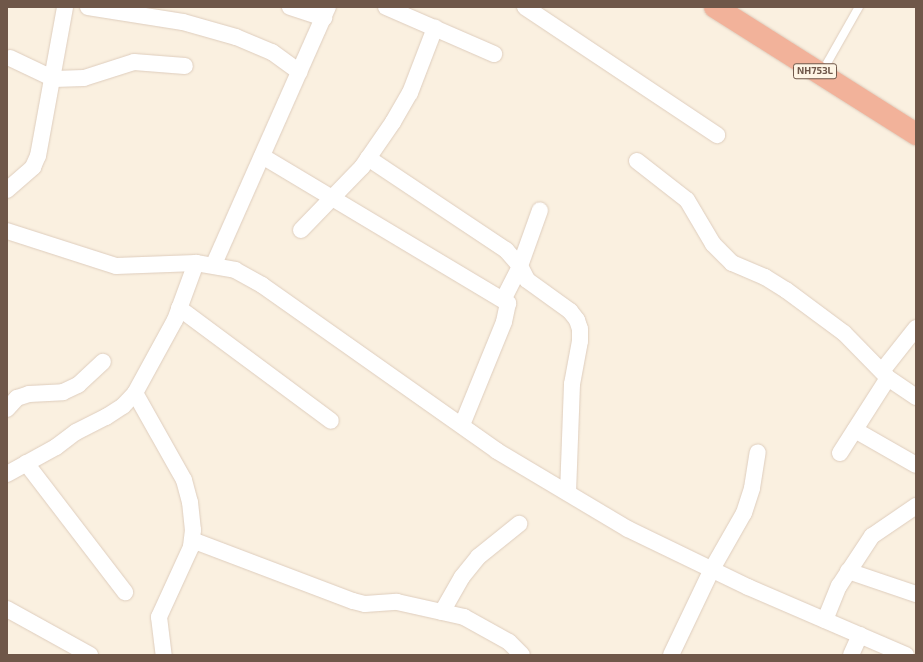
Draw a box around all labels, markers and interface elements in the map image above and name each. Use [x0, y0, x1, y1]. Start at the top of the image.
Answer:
road number: NH753L [793, 63, 837, 79]

